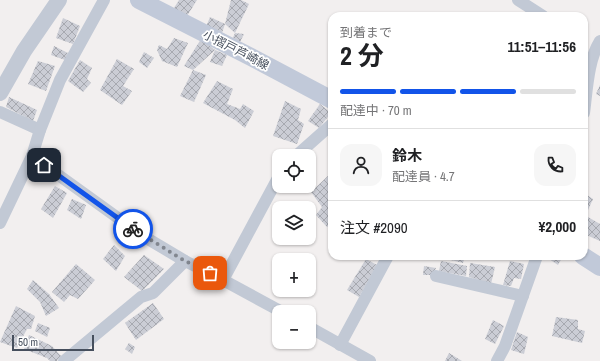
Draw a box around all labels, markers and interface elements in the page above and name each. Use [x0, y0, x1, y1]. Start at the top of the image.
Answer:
text: 到着まで [340, 24, 392, 41]
street label: 小摺戸芦崎線 [200, 27, 272, 73]
text: 11:51–11:56 [508, 36, 576, 57]
text: 2 分 [340, 38, 384, 73]
text: 配達中 · 70 m [340, 102, 412, 119]
button: person [340, 144, 382, 186]
button: phone [534, 144, 576, 186]
text: 鈴木 [392, 145, 422, 166]
pin [27, 148, 61, 182]
map controls [272, 149, 316, 349]
button: locate [272, 149, 316, 193]
icon: home [33, 154, 55, 176]
text: 配達員 · 4.7 [392, 168, 455, 185]
button: layers [272, 201, 316, 245]
courier [113, 209, 153, 249]
text: ¥2,000 [538, 216, 576, 237]
text: 注文 #2090 [340, 217, 408, 238]
icon: bike [122, 218, 144, 240]
button: + [272, 253, 316, 297]
pin [193, 256, 227, 290]
icon: bag [199, 262, 221, 284]
button: − [272, 305, 316, 349]
scale bar [12, 333, 94, 352]
text: 50 m [18, 335, 38, 349]

